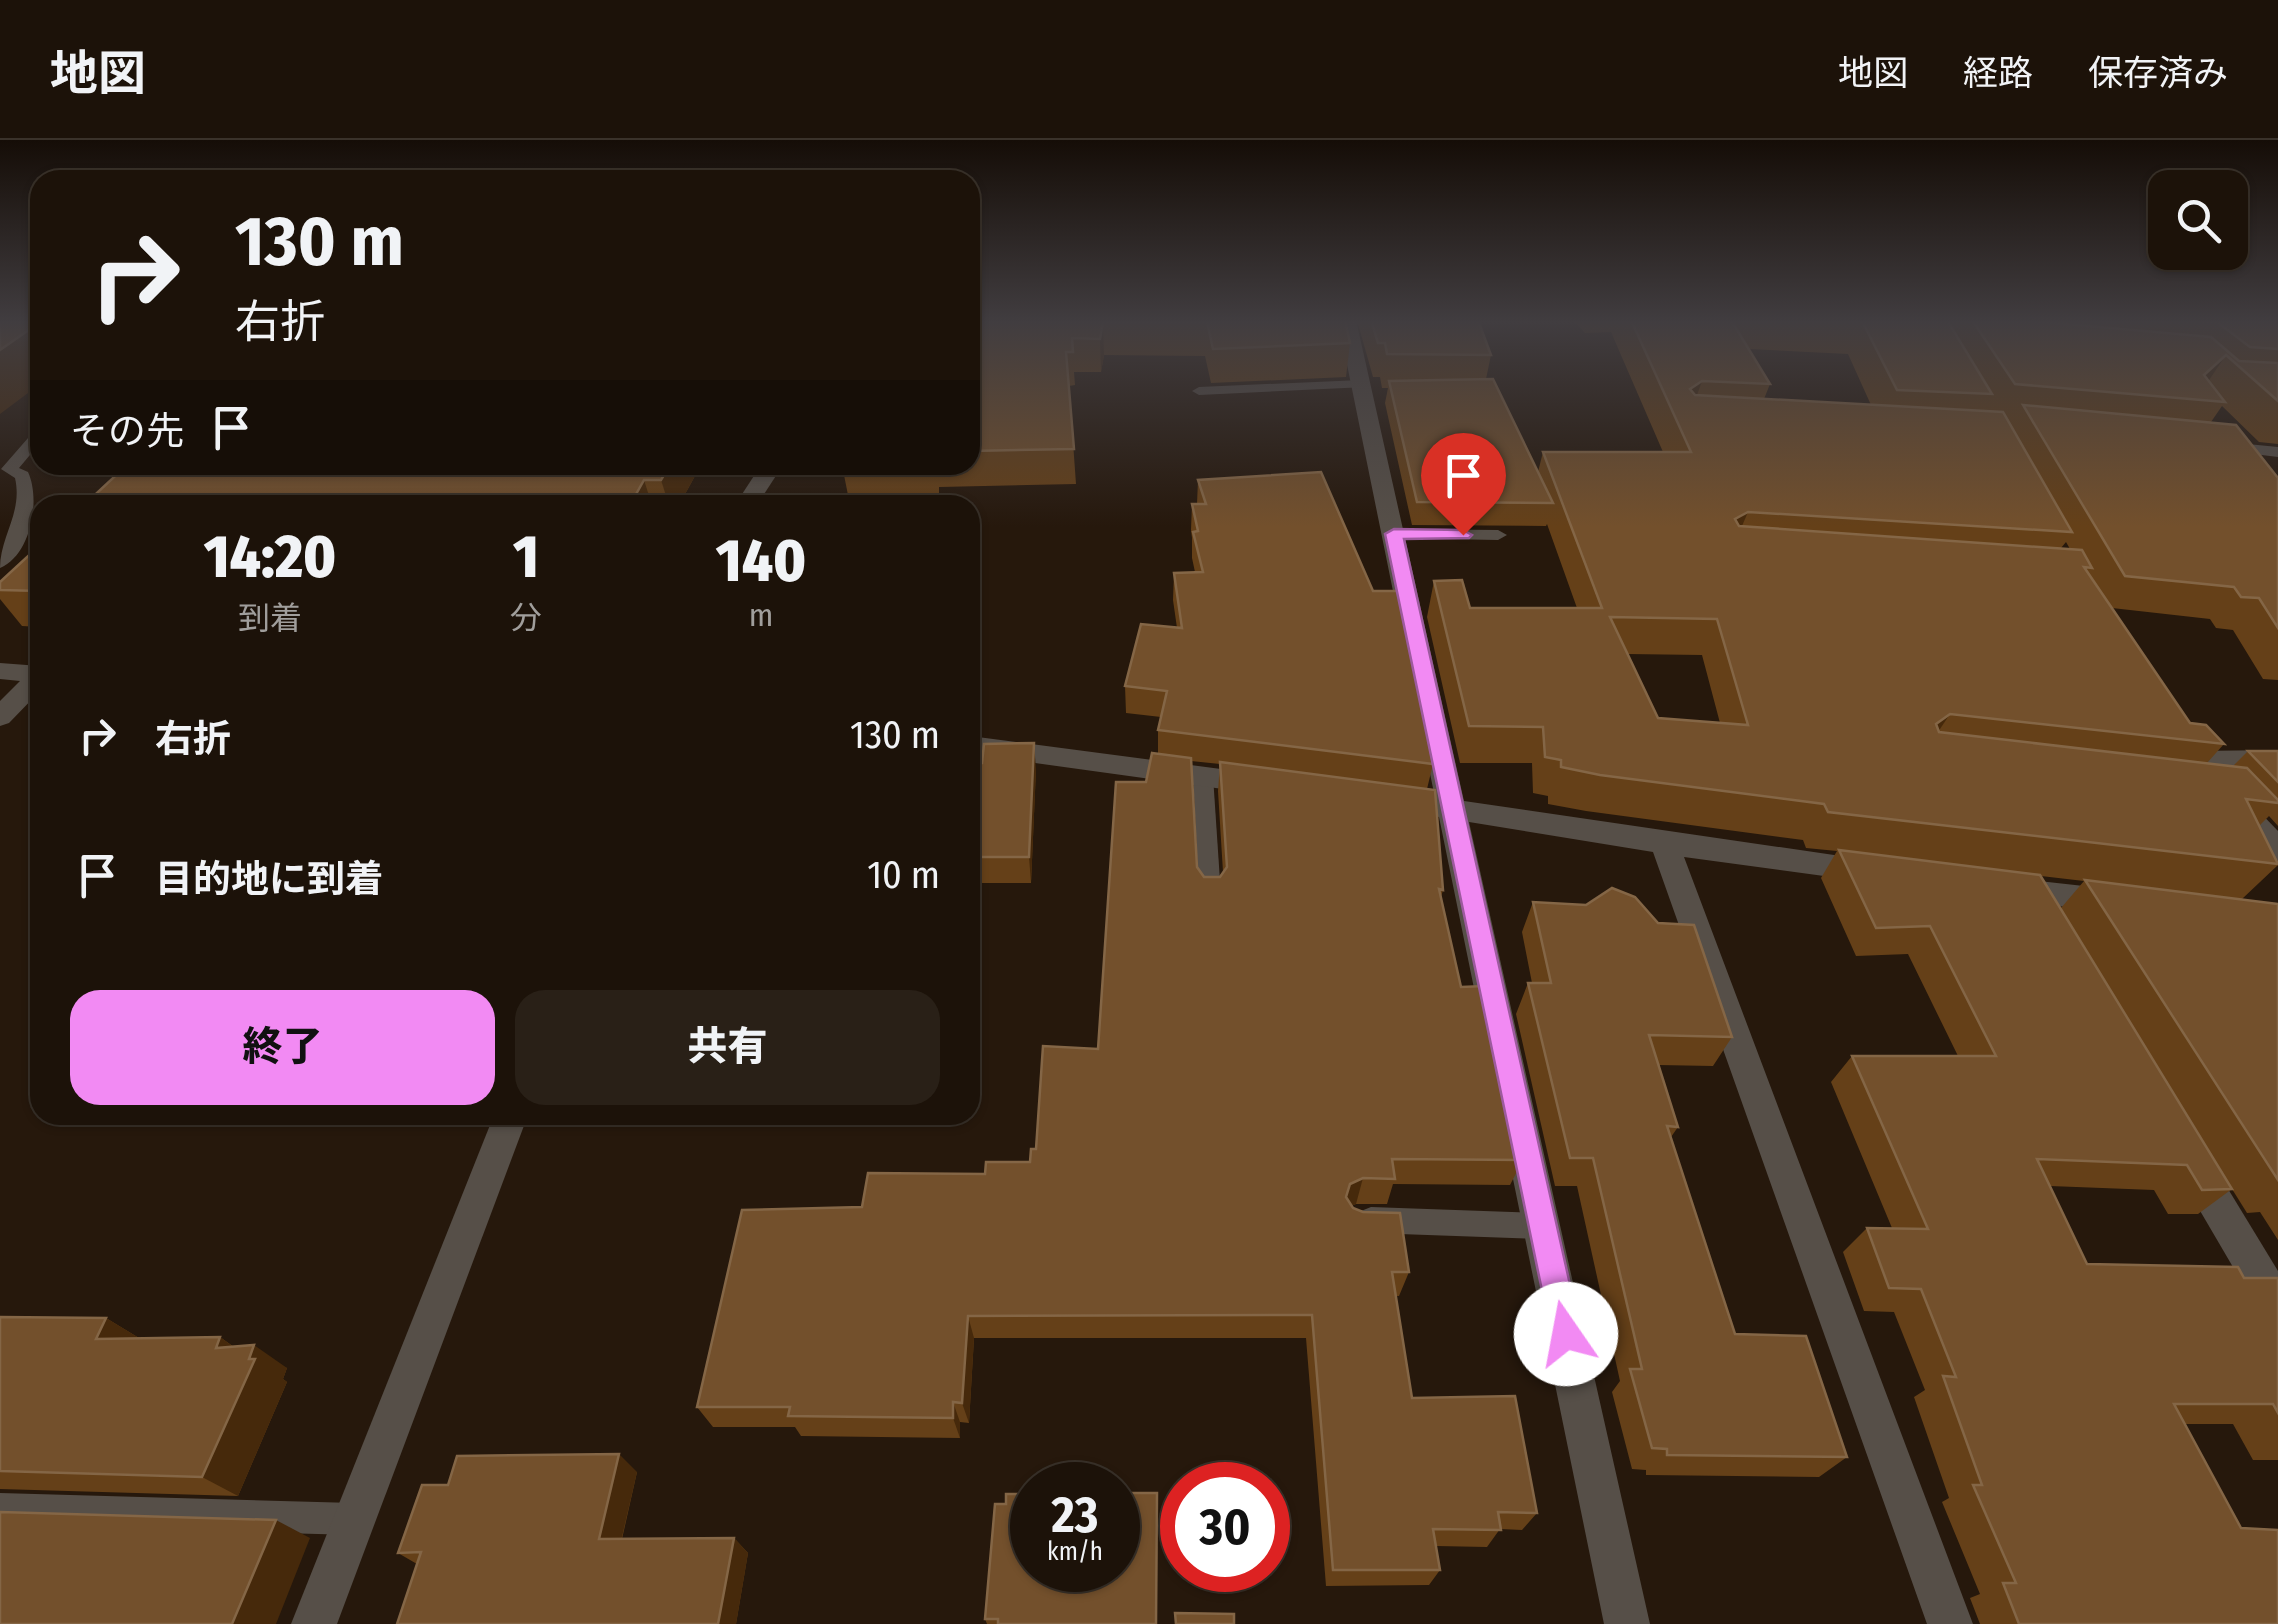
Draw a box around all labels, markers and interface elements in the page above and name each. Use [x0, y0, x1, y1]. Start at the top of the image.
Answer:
text: 地図 [50, 45, 146, 103]
text: 地図 [1838, 52, 1908, 94]
text: 経路 [1963, 52, 2033, 94]
text: 保存済み [2088, 52, 2228, 94]
map controls [2148, 170, 2248, 270]
button: search [2148, 170, 2248, 270]
text: 130 m [235, 200, 404, 284]
icon: right [70, 210, 200, 340]
text: 右折 [235, 295, 325, 349]
icon: arrive [204, 400, 259, 455]
text: その先 [70, 408, 184, 454]
pin [1421, 433, 1506, 536]
icon: arrive [1436, 448, 1491, 503]
text: 14:20 [204, 521, 336, 593]
text: 1 [513, 521, 539, 593]
text: 140 [716, 525, 806, 597]
text: m [749, 596, 773, 634]
text: 到着 [238, 599, 302, 637]
text: 分 [510, 599, 542, 637]
icon: right [70, 708, 125, 763]
text: 130 m [850, 712, 940, 758]
text: 右折 [155, 716, 231, 762]
icon: arrive [70, 848, 125, 903]
text: 10 m [867, 852, 940, 898]
text: 目的地に到着 [155, 856, 383, 902]
button: 終了 [70, 990, 495, 1105]
button: 共有 [515, 990, 940, 1105]
position arrow [1514, 1282, 1618, 1386]
speed limit sign: 30 [1160, 1462, 1290, 1592]
text: 23 [1052, 1485, 1098, 1545]
text: km/h [1047, 1537, 1103, 1567]

